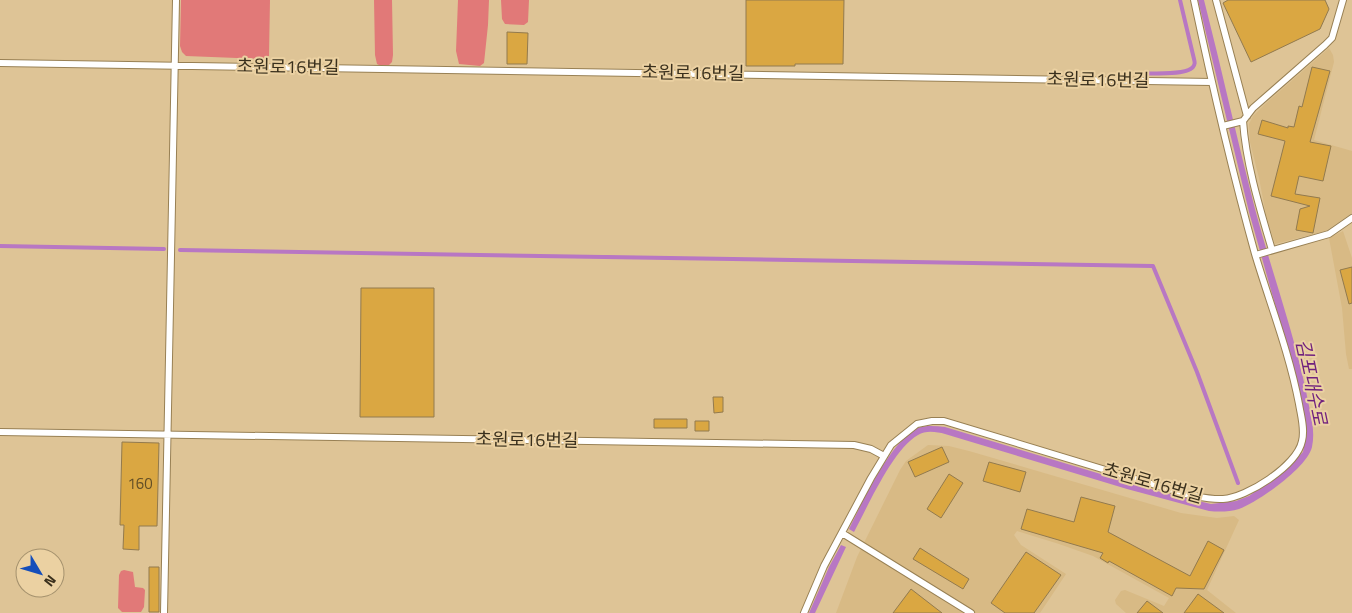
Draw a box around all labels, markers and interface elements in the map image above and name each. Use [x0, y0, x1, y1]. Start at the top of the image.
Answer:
street label: 초원로16번길 [236, 52, 340, 81]
street label: 초원로16번길 [641, 58, 745, 87]
street label: 초원로16번길 [1046, 65, 1150, 94]
water label: 김포대수로 [1289, 336, 1336, 429]
street label: 초원로16번길 [475, 425, 579, 454]
street label: 초원로16번길 [1100, 455, 1206, 510]
house number: 160 [127, 472, 153, 495]
north arrow [15, 548, 65, 598]
text: N [39, 571, 62, 592]

